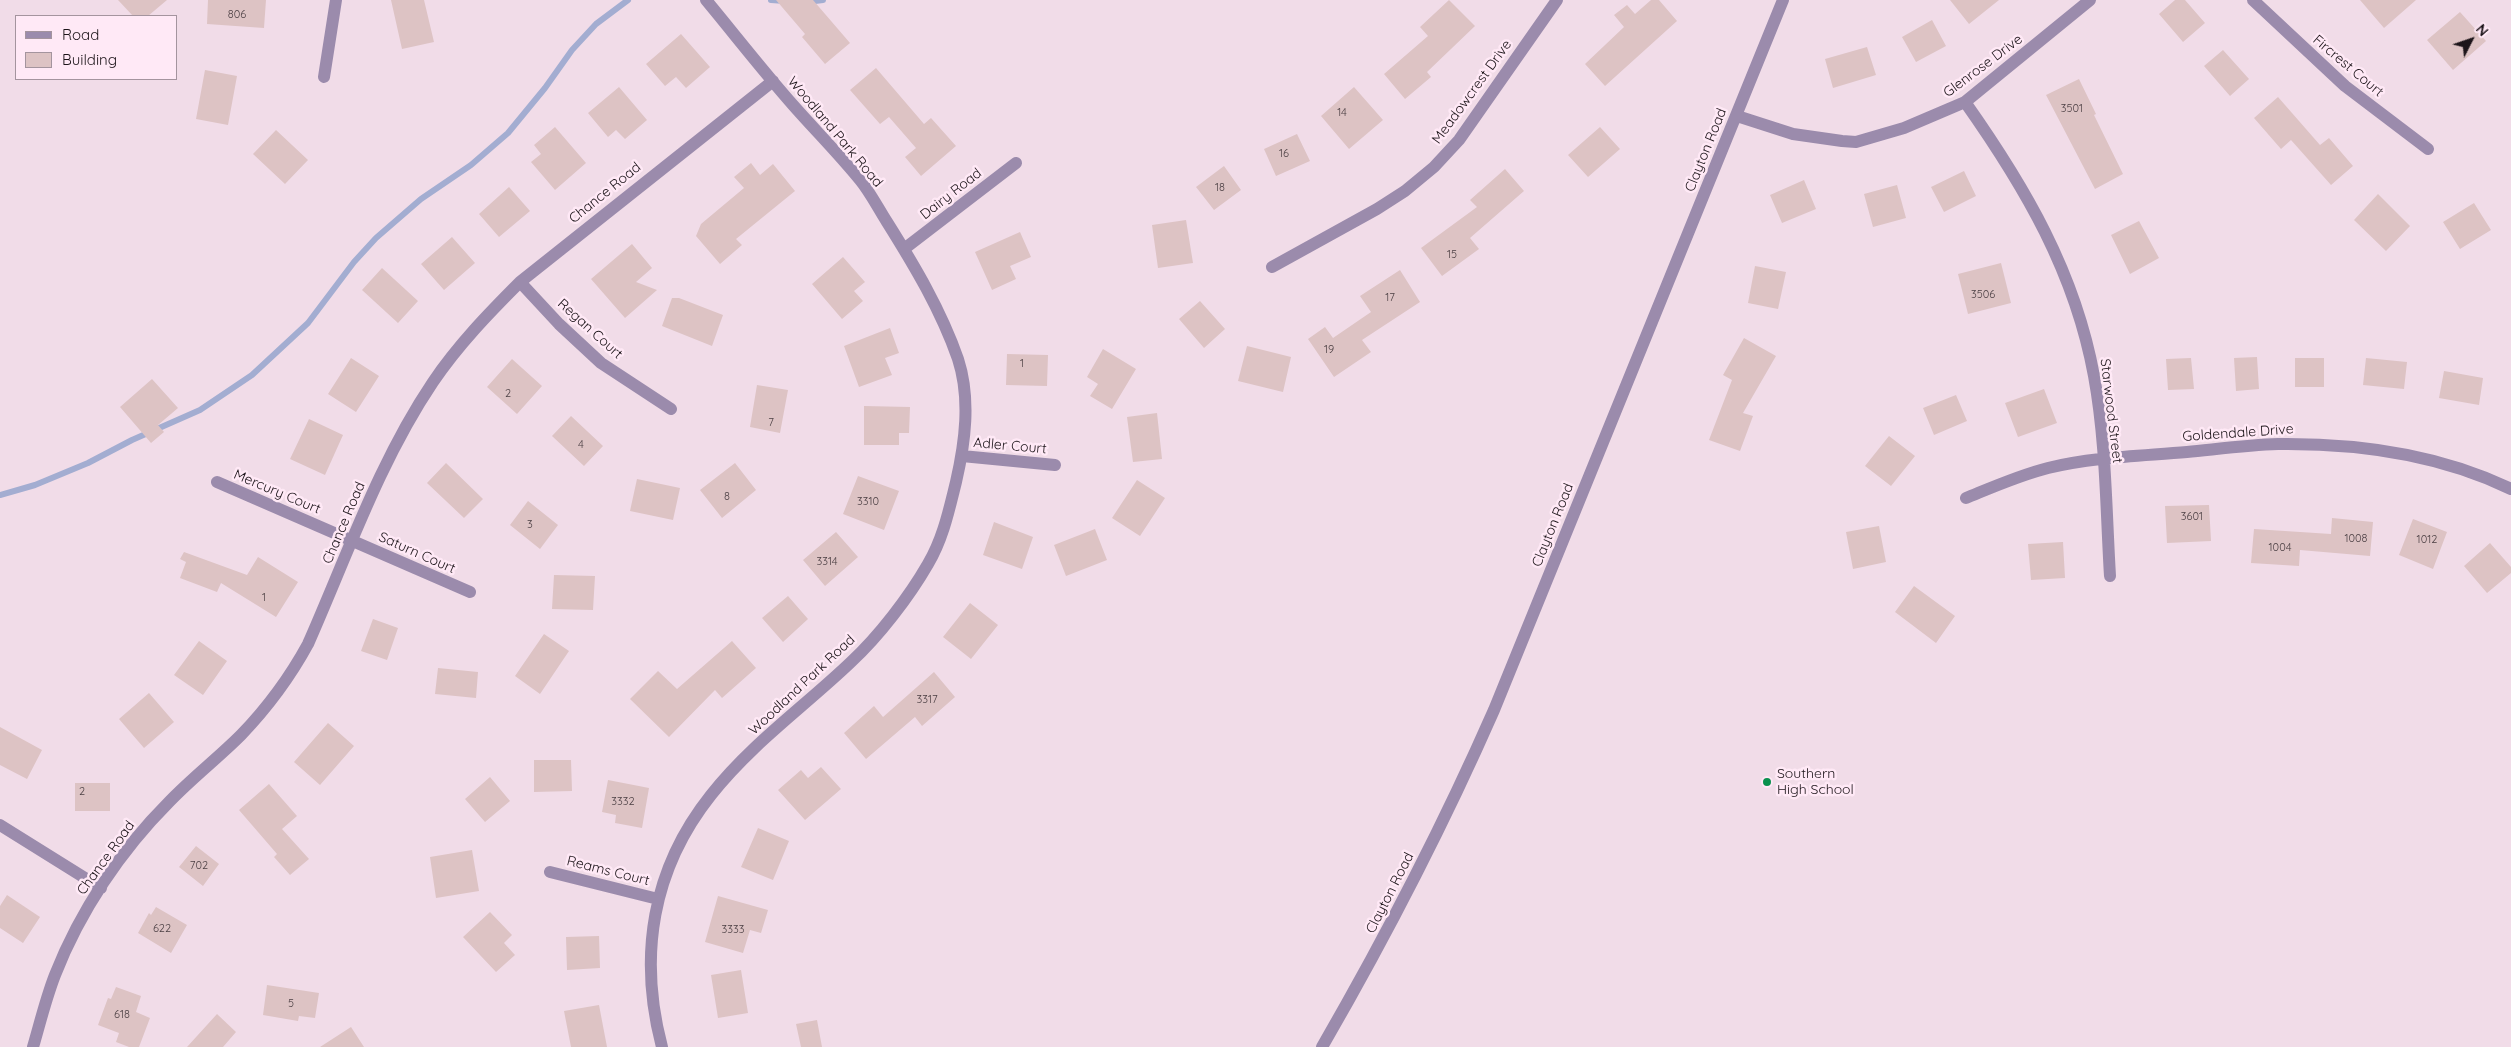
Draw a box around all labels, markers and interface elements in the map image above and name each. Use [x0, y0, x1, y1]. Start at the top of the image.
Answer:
house number: 806 [228, 8, 246, 22]
legend [15, 15, 178, 80]
north arrow [2446, 15, 2496, 65]
text: N [2472, 20, 2492, 40]
text: Road [62, 25, 99, 44]
street label: Glenrose Drive [1940, 31, 2026, 101]
street label: Fircrest Court [2309, 32, 2387, 100]
street label: Meadowcrest Drive [1429, 37, 1515, 147]
text: Building [62, 50, 117, 69]
street label: Woodland Park Road [784, 73, 886, 191]
house number: 3501 [2061, 102, 2083, 116]
house number: 14 [1337, 106, 1347, 120]
street label: Clayton Road [1682, 106, 1730, 194]
house number: 16 [1279, 147, 1289, 161]
street label: Chance Road [566, 159, 644, 227]
street label: Dairy Road [917, 165, 985, 223]
house number: 18 [1215, 181, 1225, 195]
house number: 15 [1447, 248, 1457, 262]
house number: 3506 [1971, 288, 1995, 302]
house number: 17 [1385, 291, 1395, 305]
street label: Regan Court [554, 295, 626, 363]
house number: 19 [1324, 343, 1334, 357]
house number: 1 [1020, 357, 1024, 371]
street label: Starwood Street [2096, 358, 2126, 464]
house number: 2 [505, 387, 511, 401]
house number: 7 [768, 416, 774, 430]
street label: Goldendale Drive [2182, 421, 2294, 445]
street label: Adler Court [973, 434, 1047, 458]
house number: 4 [578, 438, 584, 452]
street label: Mercury Court [231, 466, 323, 518]
street label: Chance Road [319, 479, 369, 567]
street label: Clayton Road [1529, 481, 1577, 569]
house number: 8 [724, 490, 730, 504]
house number: 3310 [857, 495, 879, 509]
house number: 3601 [2181, 510, 2203, 524]
house number: 3 [527, 518, 533, 532]
street label: Saturn Court [376, 529, 458, 577]
house number: 1008 [2344, 532, 2368, 546]
house number: 1012 [2417, 533, 2437, 547]
house number: 1004 [2269, 541, 2291, 555]
house number: 3314 [816, 555, 838, 569]
house number: 1 [262, 591, 266, 605]
street label: Woodland Park Road [745, 631, 859, 739]
house number: 3317 [916, 693, 938, 707]
place label: Southern High School [1777, 766, 1854, 799]
marker: Southern High School [1761, 776, 1773, 788]
house number: 2 [79, 785, 85, 799]
house number: 3332 [611, 795, 635, 809]
street label: Chance Road [74, 818, 138, 898]
street label: Clayton Road [1362, 850, 1418, 936]
street label: Reams Court [565, 853, 651, 889]
house number: 702 [190, 859, 208, 873]
house number: 622 [153, 922, 171, 936]
house number: 3333 [721, 923, 745, 937]
house number: 5 [288, 997, 294, 1011]
house number: 618 [114, 1008, 130, 1022]

